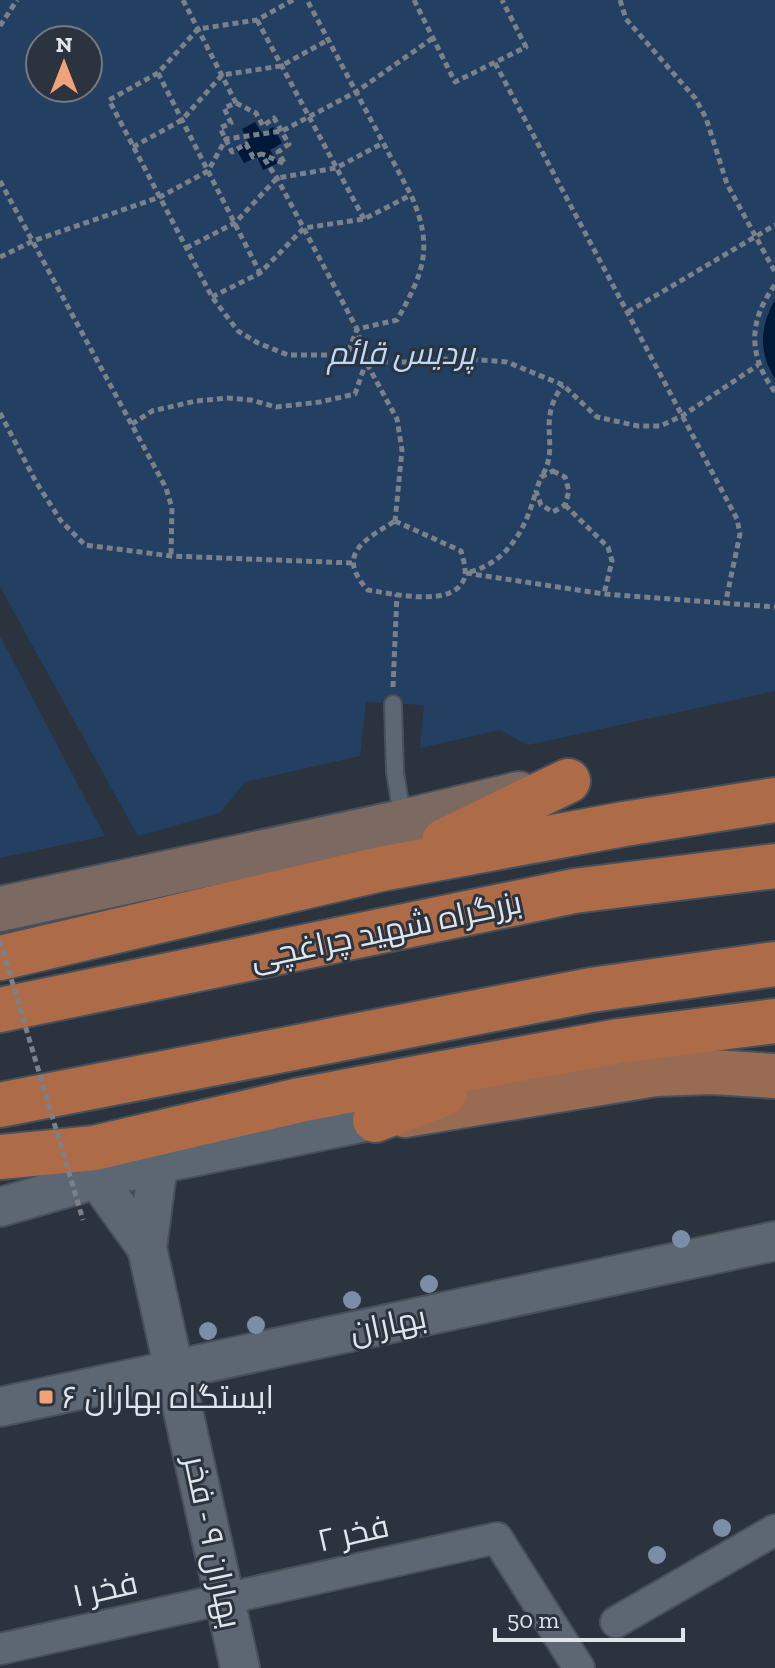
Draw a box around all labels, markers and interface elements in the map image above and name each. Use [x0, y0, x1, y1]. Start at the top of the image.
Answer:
north arrow [24, 24, 104, 104]
text: N [56, 31, 73, 58]
park label: پردیس قائم [326, 334, 476, 375]
street label: بزرگراه شهید چراغچی [247, 883, 525, 979]
street label: بهاران [346, 1297, 430, 1351]
place label: ایستگاه بهاران ۶ [62, 1378, 274, 1416]
marker: ایستگاه بهاران ۶ [37, 1388, 55, 1406]
street label: بهاران ۹ - فخر [176, 1450, 250, 1632]
street label: فخر ۲ [313, 1506, 393, 1560]
street label: فخر ۱ [69, 1563, 141, 1615]
scale bar [495, 1592, 683, 1642]
text: 50 m [507, 1605, 560, 1634]

